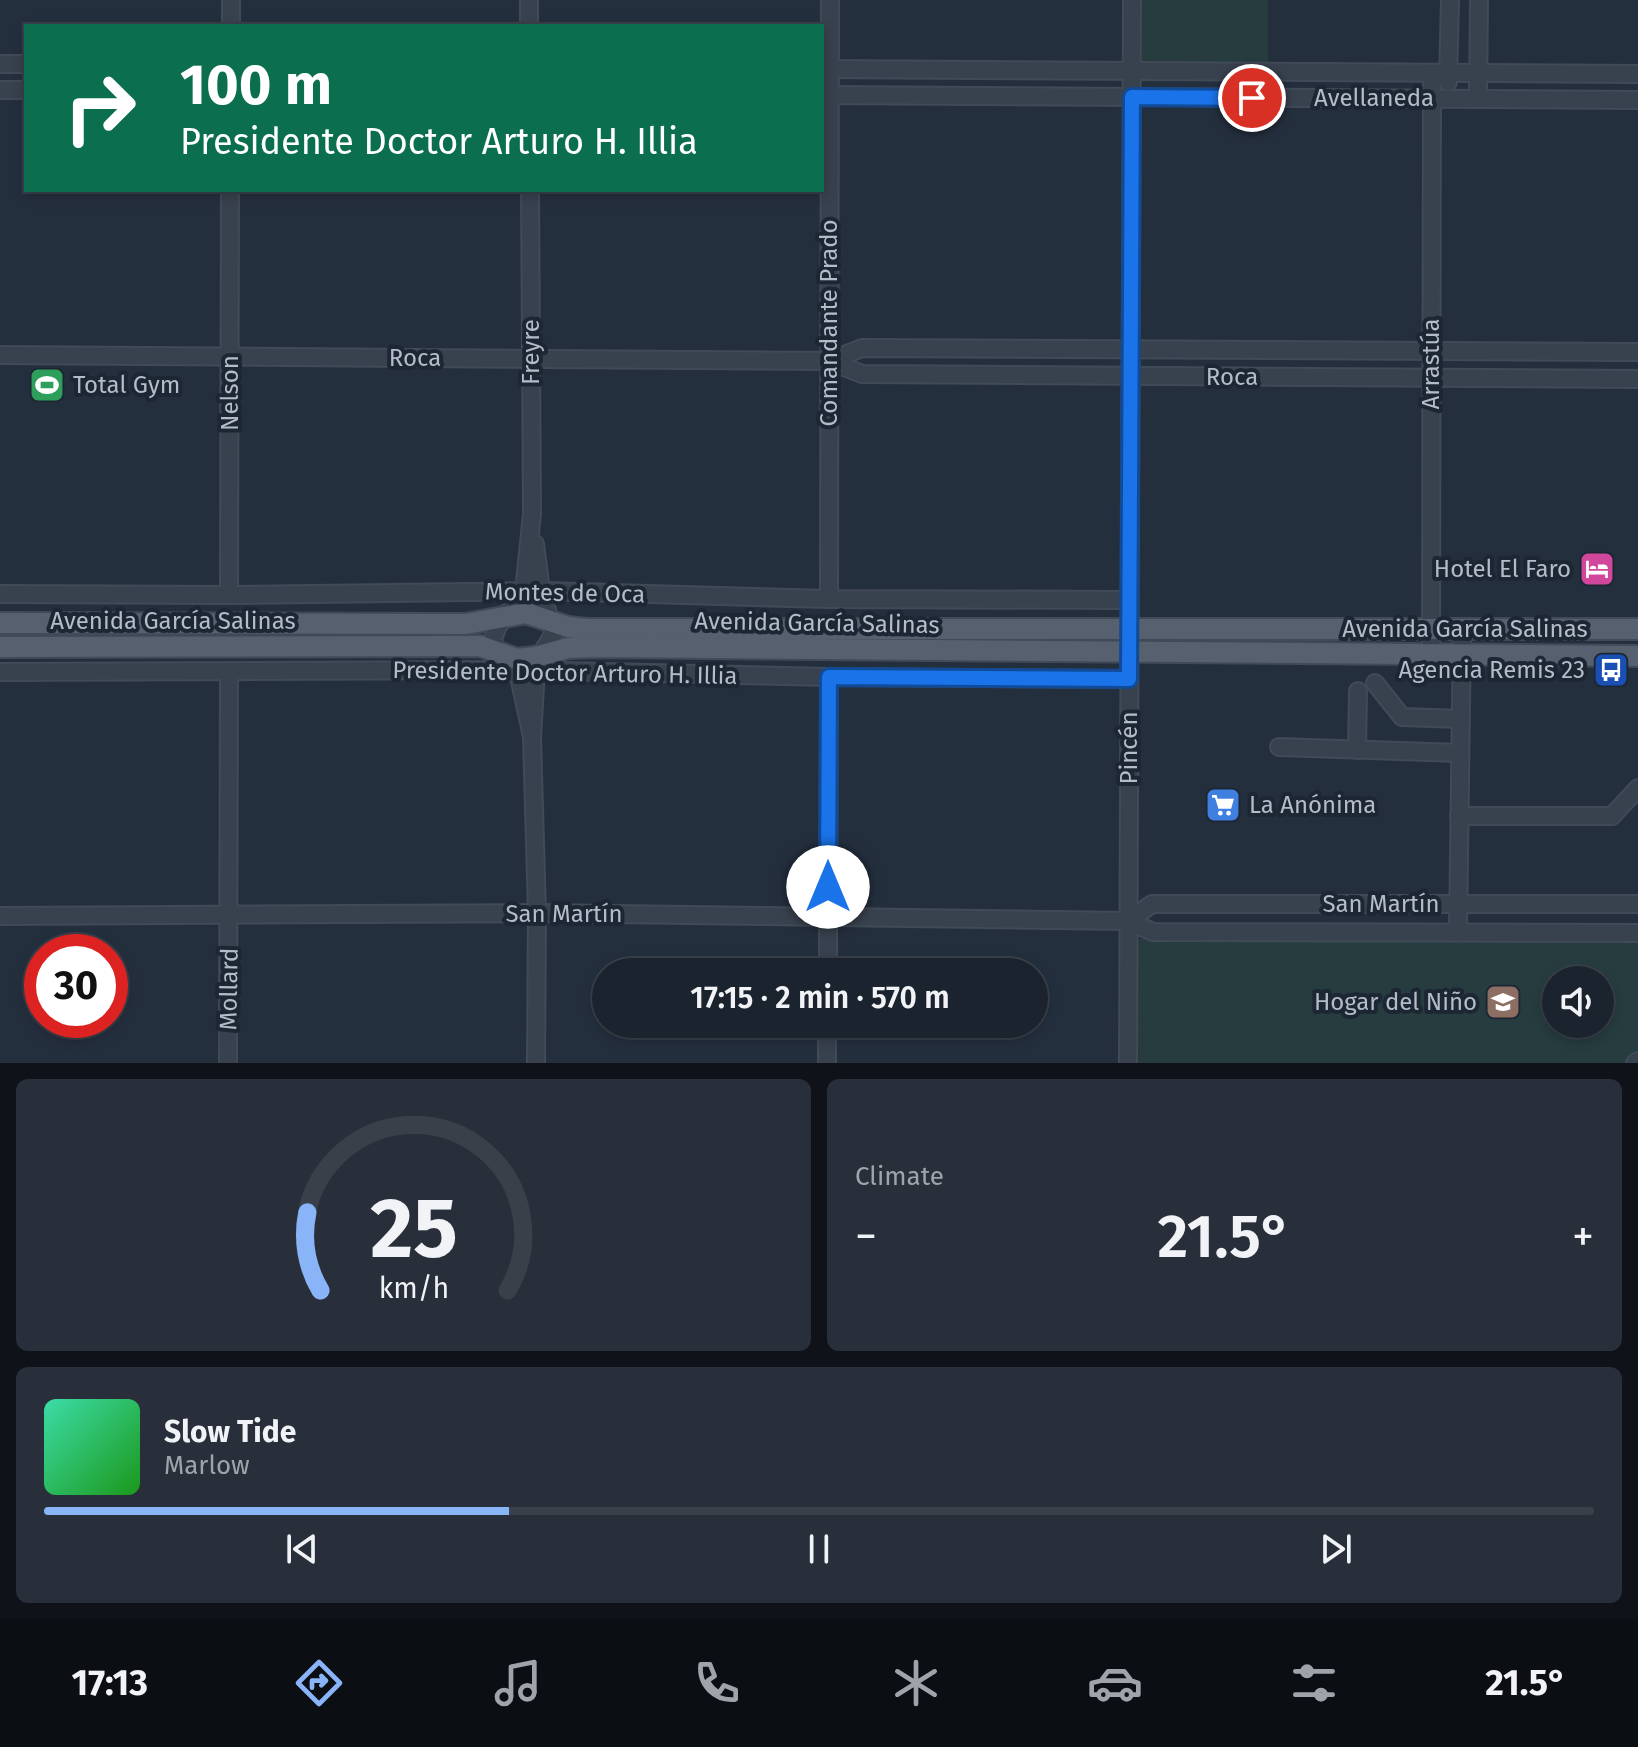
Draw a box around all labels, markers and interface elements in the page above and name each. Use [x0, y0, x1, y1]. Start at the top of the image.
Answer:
text: 100 m [180, 52, 332, 119]
icon: right [48, 56, 152, 160]
pin [1218, 64, 1286, 132]
icon: arrive [1230, 76, 1274, 120]
street label: Avellaneda [1314, 84, 1434, 112]
text: Presidente Doctor Arturo H. Illia [180, 120, 698, 164]
street label: Comandante Prado [815, 219, 843, 427]
street label: Arrastúa [1417, 318, 1445, 410]
street label: Freyre [517, 319, 545, 385]
street label: Roca [389, 344, 441, 372]
street label: Nelson [216, 355, 244, 431]
street label: Roca [1206, 363, 1258, 391]
sports icon: Total Gym [28, 366, 66, 404]
place label: Total Gym [73, 371, 180, 399]
hotel icon: Hotel El Faro [1578, 550, 1616, 588]
place label: Hotel El Faro [1434, 555, 1571, 583]
street label: Montes de Oca [485, 578, 645, 608]
street label: Avenida García Salinas [50, 607, 296, 635]
street label: Avenida García Salinas [694, 607, 940, 639]
street label: Avenida García Salinas [1342, 615, 1588, 643]
bus stop icon: Agencia Remis 23 [1592, 651, 1630, 689]
street label: Presidente Doctor Arturo H. Illia [392, 656, 738, 690]
place label: Agencia Remis 23 [1398, 656, 1585, 684]
street label: Pincén [1115, 712, 1143, 784]
supermarket icon: La Anónima [1204, 786, 1242, 824]
place label: La Anónima [1249, 791, 1376, 819]
position arrow [786, 845, 870, 929]
street label: San Martín [1322, 890, 1440, 918]
street label: San Martín [505, 900, 623, 928]
speed limit sign: 30 [24, 934, 128, 1038]
street label: Mollard [214, 947, 244, 1031]
map controls [1542, 966, 1614, 1038]
button: sound [1542, 966, 1614, 1038]
text: 17:15 · 2 min · 570 m [690, 980, 950, 1016]
school or university icon: Hogar del Niño [1484, 983, 1522, 1021]
place label: Hogar del Niño [1314, 988, 1477, 1016]
text: Climate [855, 1161, 944, 1192]
text: 25 [370, 1179, 457, 1279]
text: 21.5° [1158, 1201, 1292, 1273]
text: − [855, 1210, 877, 1263]
text: + [1572, 1210, 1594, 1263]
text: km/h [378, 1271, 449, 1306]
text: Slow Tide [164, 1414, 296, 1450]
text: Marlow [164, 1450, 250, 1481]
icon: previous [280, 1527, 324, 1571]
icon: pause [797, 1527, 841, 1571]
icon: next [1314, 1527, 1358, 1571]
icon: directions [291, 1655, 347, 1711]
icon: music [490, 1655, 546, 1711]
icon: phone [689, 1655, 745, 1711]
icon: climate [888, 1655, 944, 1711]
icon: car [1087, 1655, 1143, 1711]
icon: filters [1286, 1655, 1342, 1711]
text: 17:13 [72, 1661, 148, 1705]
text: 21.5° [1485, 1661, 1566, 1705]

